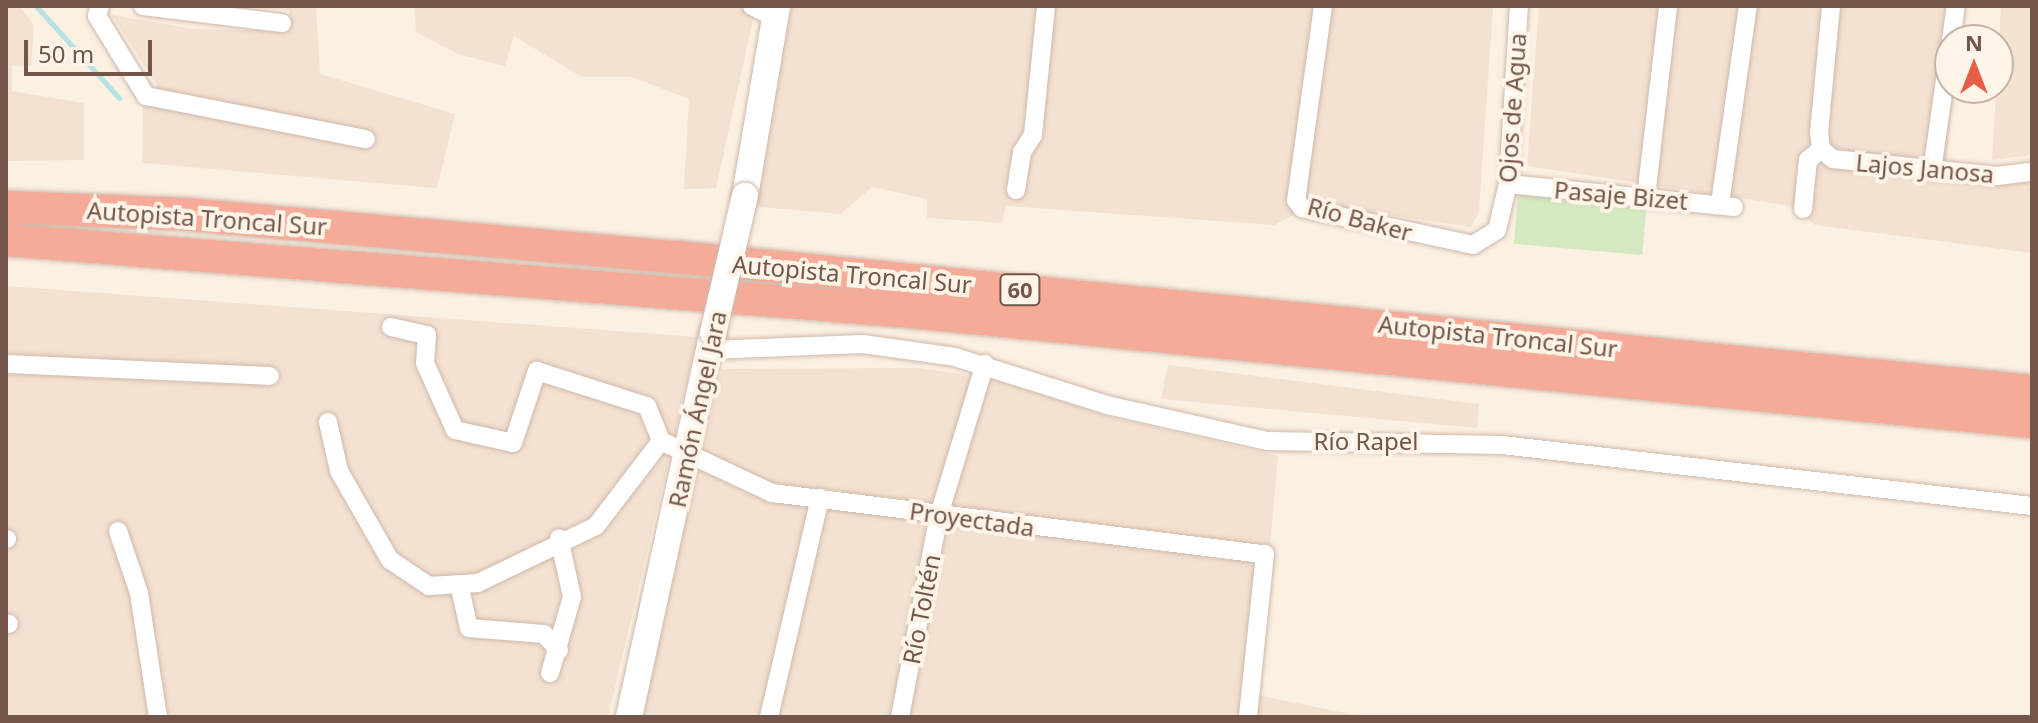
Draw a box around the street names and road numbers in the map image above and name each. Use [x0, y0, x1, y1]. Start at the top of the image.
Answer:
street label: Ojos de Agua [1492, 32, 1532, 184]
street label: Lajos Janosa [1855, 148, 1995, 188]
street label: Pasaje Bizet [1553, 175, 1689, 215]
street label: Río Baker [1304, 191, 1416, 247]
street label: Autopista Troncal Sur [86, 195, 328, 241]
street label: Autopista Troncal Sur [731, 249, 973, 299]
road number: 60 [998, 272, 1042, 308]
street label: Ramón Ángel Jara [662, 308, 732, 510]
street label: Autopista Troncal Sur [1377, 309, 1619, 363]
street label: Río Rapel [1314, 427, 1418, 455]
street label: Proyectada [908, 496, 1036, 542]
street label: Río Toltén [896, 552, 946, 666]

